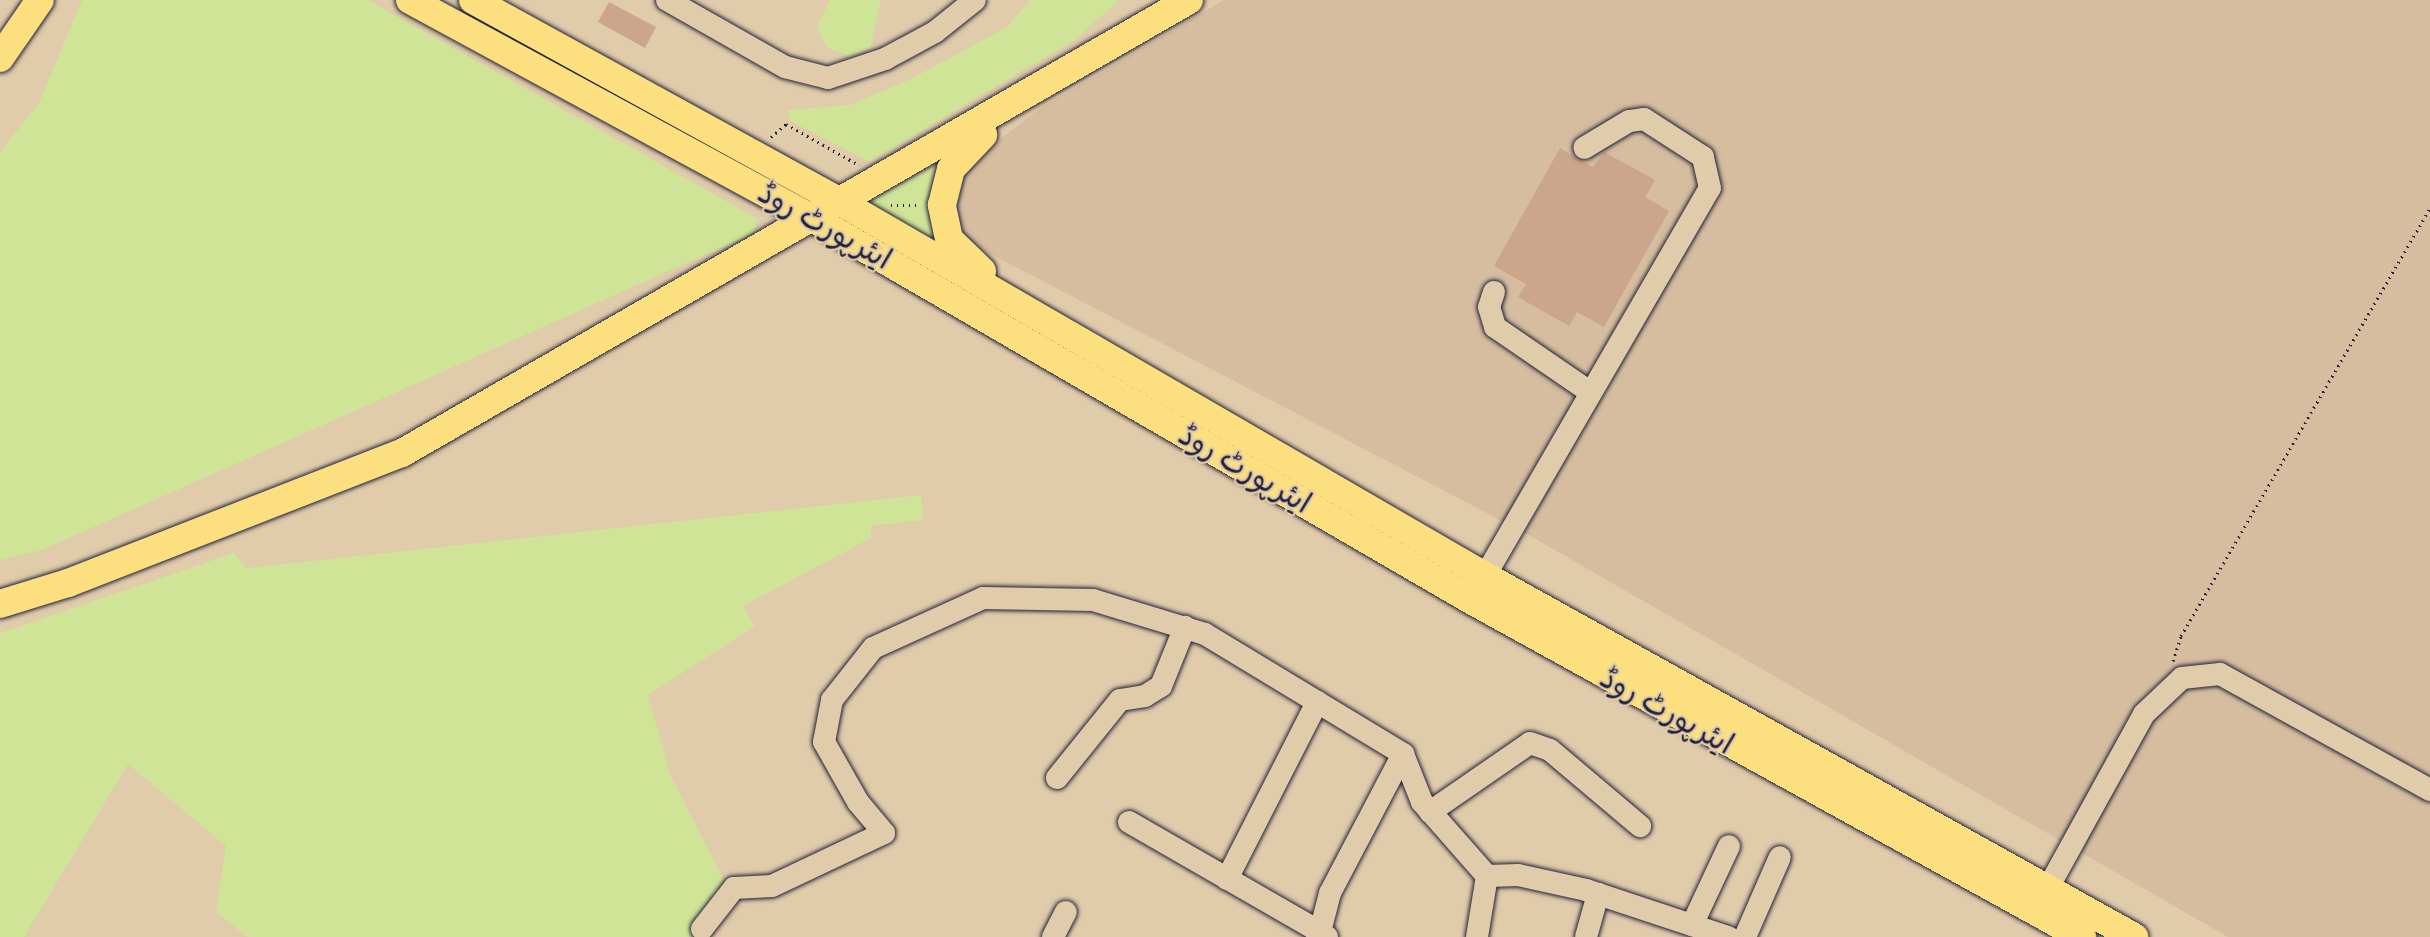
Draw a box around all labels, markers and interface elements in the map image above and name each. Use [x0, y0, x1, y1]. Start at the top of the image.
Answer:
street label: ایئرپورٹ روڈ [752, 175, 898, 277]
street label: ایئرپورٹ روڈ [1172, 417, 1318, 521]
street label: ایئرپورٹ روڈ [1594, 660, 1740, 762]

